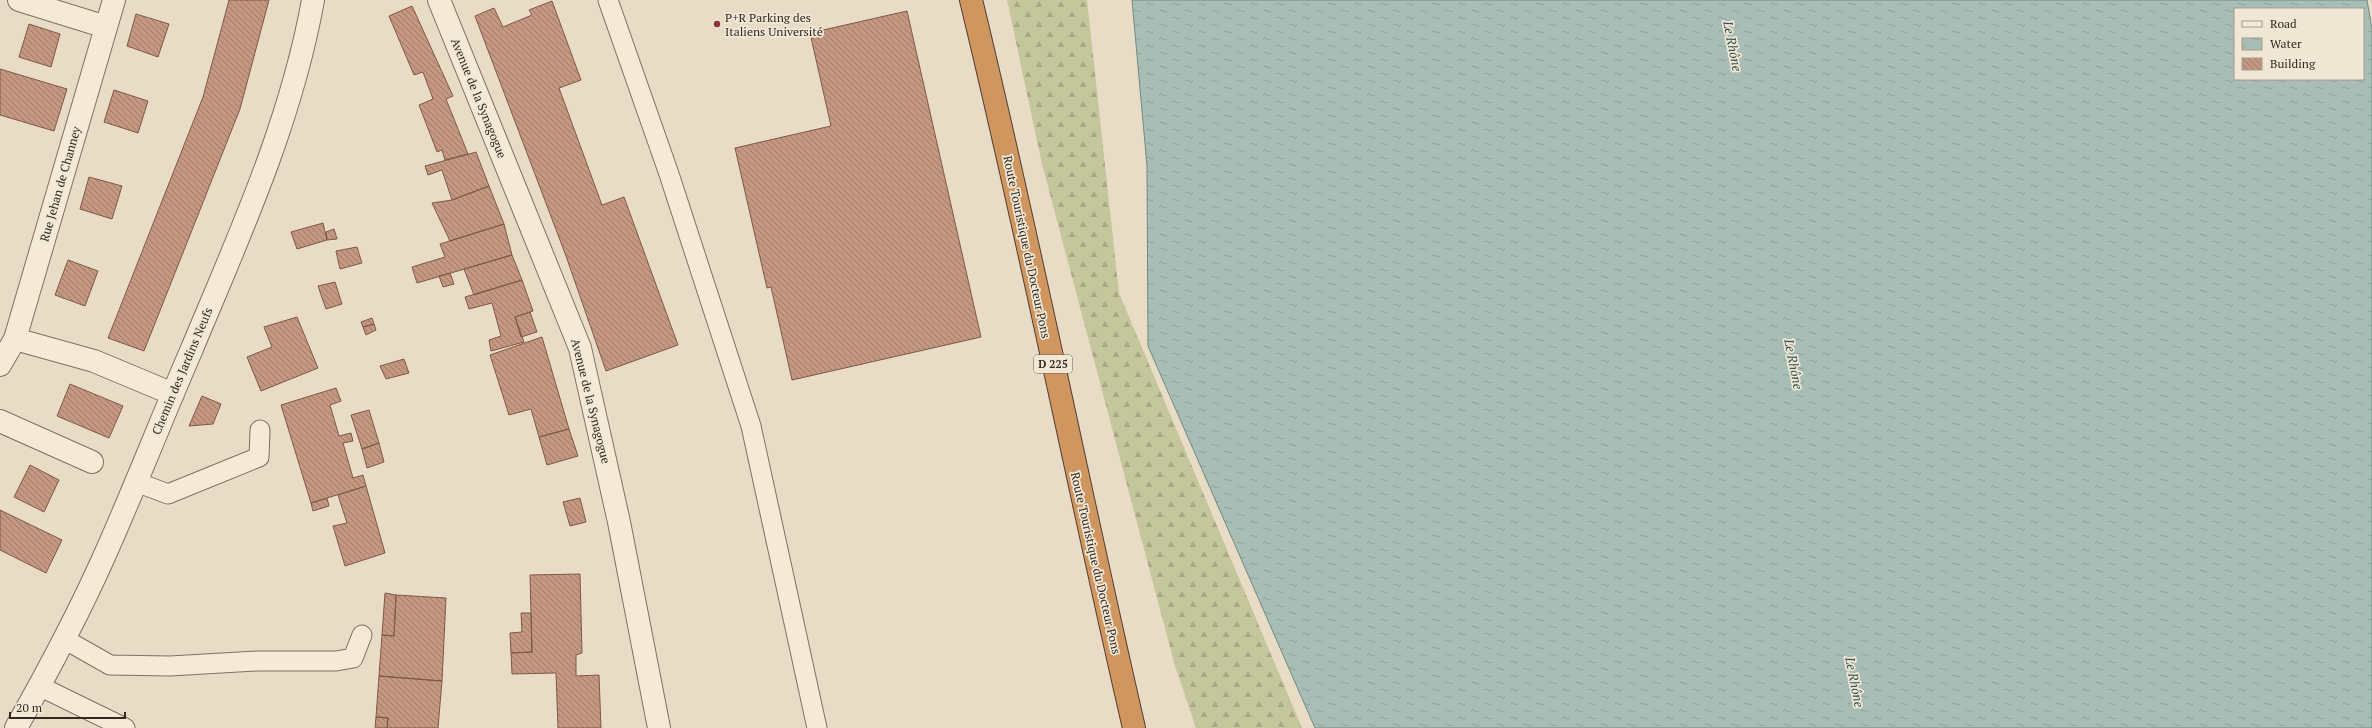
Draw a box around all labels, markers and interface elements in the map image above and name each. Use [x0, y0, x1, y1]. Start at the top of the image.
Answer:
legend [2234, 8, 2364, 80]
place label: P+R Parking des Italiens Université [725, 10, 823, 39]
text: Road [2270, 16, 2297, 31]
water label: Le Rhône [1719, 18, 1747, 73]
marker: P+R Parking des Italiens Université [712, 19, 722, 29]
street label: Avenue de la Synagogue [448, 36, 510, 160]
text: Water [2270, 36, 2302, 51]
text: Building [2270, 56, 2316, 71]
street label: Rue Jehan de Channey [36, 124, 84, 243]
street label: Route Touristique du Docteur Pons [1000, 154, 1054, 340]
street label: Chemin des Jardins Neufs [148, 305, 216, 437]
water label: Le Rhône [1780, 336, 1808, 391]
street label: Avenue de la Synagogue [568, 337, 614, 465]
road number: D 225 [1034, 355, 1072, 373]
street label: Route Touristique du Docteur Pons [1068, 471, 1124, 655]
water label: Le Rhône [1841, 654, 1869, 709]
scale bar [10, 694, 125, 720]
text: 20 m [16, 700, 43, 715]

